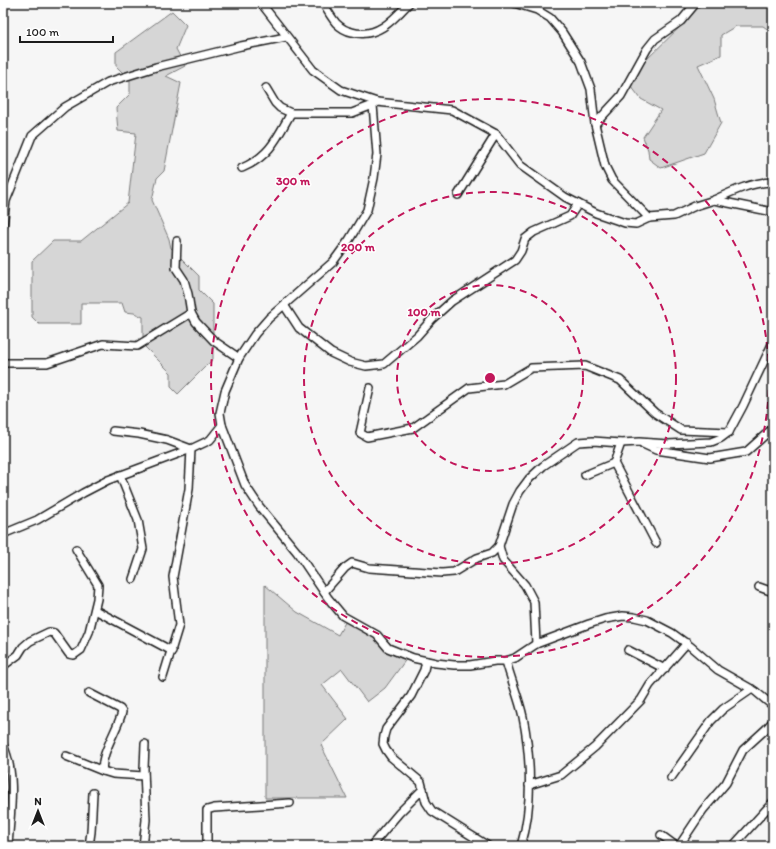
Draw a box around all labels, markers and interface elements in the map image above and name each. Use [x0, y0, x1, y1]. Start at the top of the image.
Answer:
scale bar [20, 18, 113, 44]
text: 100 m [26, 25, 59, 39]
text: 300 m [276, 174, 311, 188]
text: 200 m [341, 240, 376, 254]
text: 100 m [407, 305, 441, 319]
centre of rings [483, 371, 497, 385]
north arrow [18, 791, 58, 831]
text: N [34, 795, 42, 808]

